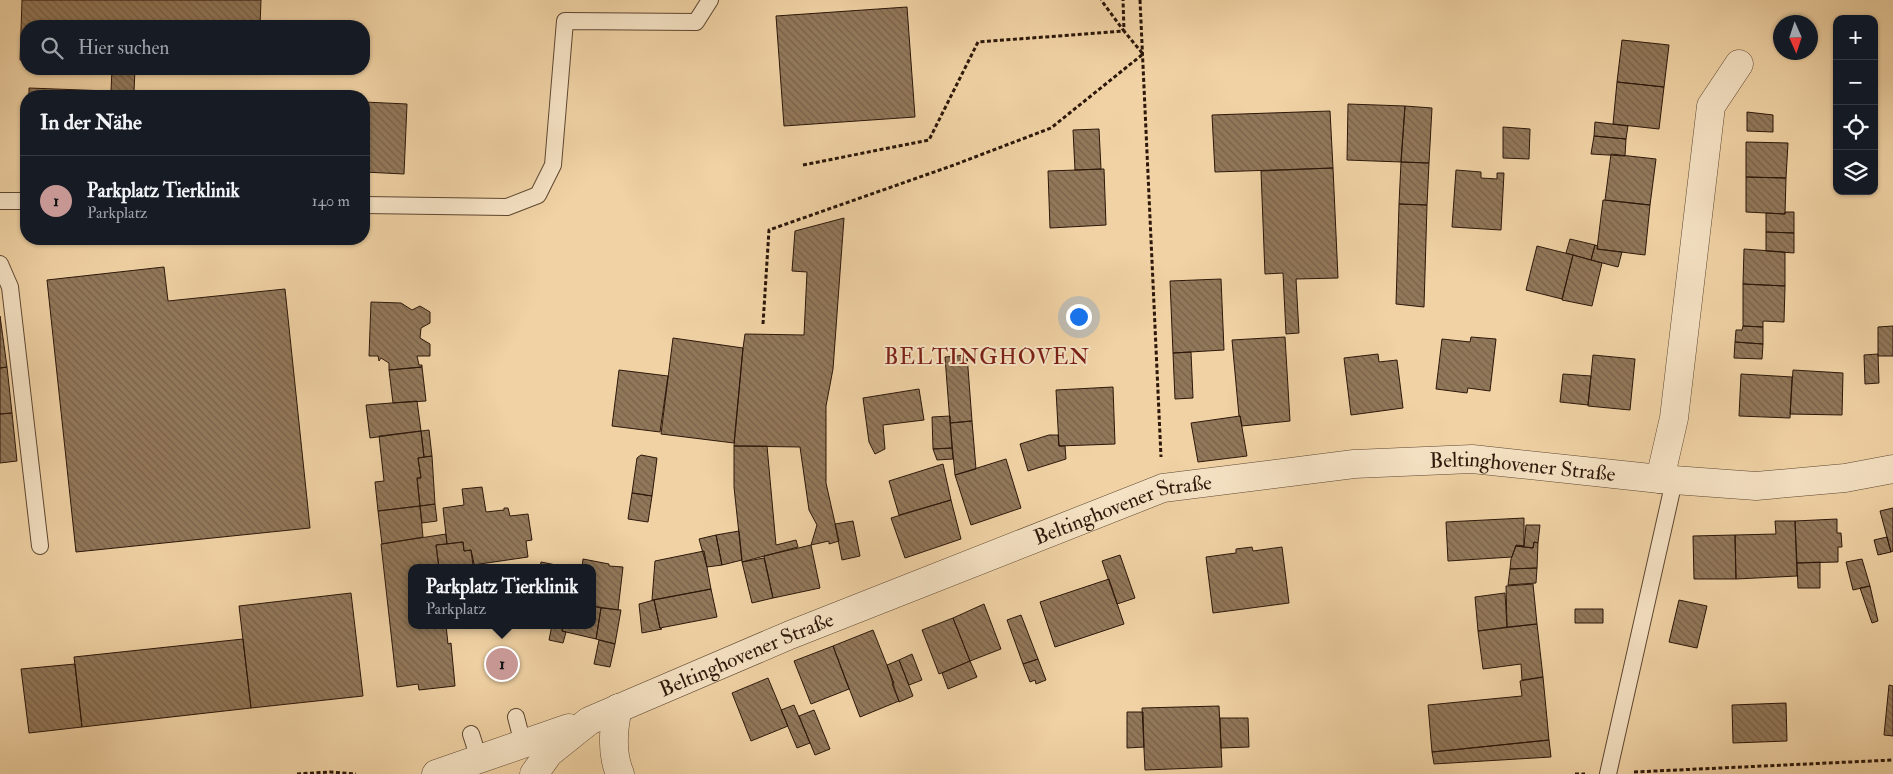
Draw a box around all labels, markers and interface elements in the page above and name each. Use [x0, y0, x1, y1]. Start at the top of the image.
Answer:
north arrow [1773, 15, 1818, 60]
map controls [1833, 15, 1878, 195]
button: + [1833, 15, 1878, 60]
search box [20, 20, 370, 75]
icon: search [38, 34, 66, 62]
text: Hier suchen [78, 36, 169, 60]
button: − [1833, 60, 1878, 105]
button: locate [1833, 105, 1878, 150]
text: In der Nähe [40, 109, 142, 136]
button: layers [1833, 150, 1878, 195]
text: Parkplatz Tierklinik [87, 179, 240, 203]
text: 1 [53, 191, 59, 211]
text: 140 m [312, 191, 350, 211]
text: Parkplatz [87, 203, 148, 223]
your location [1066, 304, 1092, 330]
district label: BELTINGHOVEN [884, 343, 1090, 371]
street label: Beltinghovener Straße [1429, 446, 1617, 488]
street label: Beltinghovener Straße [1030, 469, 1213, 552]
popup [408, 564, 596, 629]
text: Parkplatz Tierklinik [426, 575, 578, 599]
text: Parkplatz [426, 599, 486, 619]
street label: Beltinghovener Straße [655, 606, 838, 703]
pin: 1 [486, 645, 518, 683]

